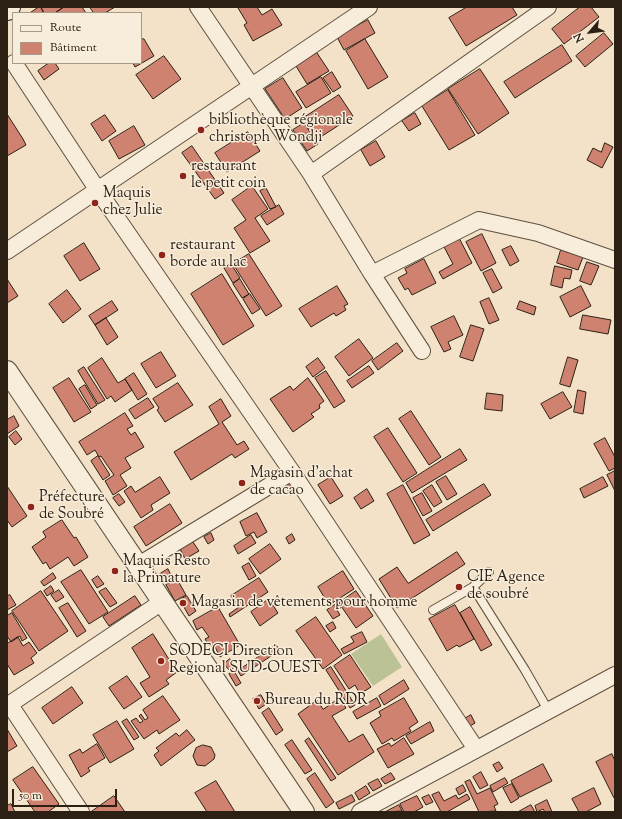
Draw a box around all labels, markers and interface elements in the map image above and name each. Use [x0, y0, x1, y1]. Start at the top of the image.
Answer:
legend [12, 12, 142, 64]
north arrow [570, 12, 610, 52]
text: Route [50, 19, 81, 37]
text: N [570, 30, 589, 45]
text: Bâtiment [50, 39, 97, 57]
place label: bibliothèque régionale christoph Wondji [209, 112, 353, 147]
marker: bibliothèque régionale christoph Wondji [196, 125, 206, 135]
place label: restaurant le petit coin [191, 158, 266, 193]
marker: restaurant le petit coin [178, 171, 188, 181]
place label: Maquis chez Julie [103, 185, 163, 220]
marker: Maquis chez Julie [90, 198, 100, 208]
place label: restaurant borde au lac [170, 237, 247, 272]
marker: restaurant borde au lac [157, 250, 167, 260]
place label: Magasin d'achat de cacao [250, 465, 353, 500]
marker: Magasin d'achat de cacao [237, 478, 247, 488]
place label: Préfecture de Soubré [39, 489, 105, 524]
marker: Préfecture de Soubré [26, 502, 36, 512]
place label: Maquis Resto la Primature [123, 553, 210, 588]
marker: Maquis Resto la Primature [110, 566, 120, 576]
place label: CIE Agence de soubré [467, 569, 545, 604]
marker: CIE Agence de soubré [454, 582, 464, 592]
place label: Magasin de vêtements pour homme [191, 594, 418, 612]
marker: Magasin de vêtements pour homme [178, 598, 188, 608]
place label: SODECI Direction Regional SUD-OUEST [169, 643, 321, 678]
marker: SODECI Direction Regional SUD-OUEST [156, 656, 166, 666]
place label: Bureau du RDR [265, 692, 368, 710]
marker: Bureau du RDR [252, 696, 262, 706]
scale bar [14, 781, 119, 807]
text: 50 m [19, 787, 42, 805]

